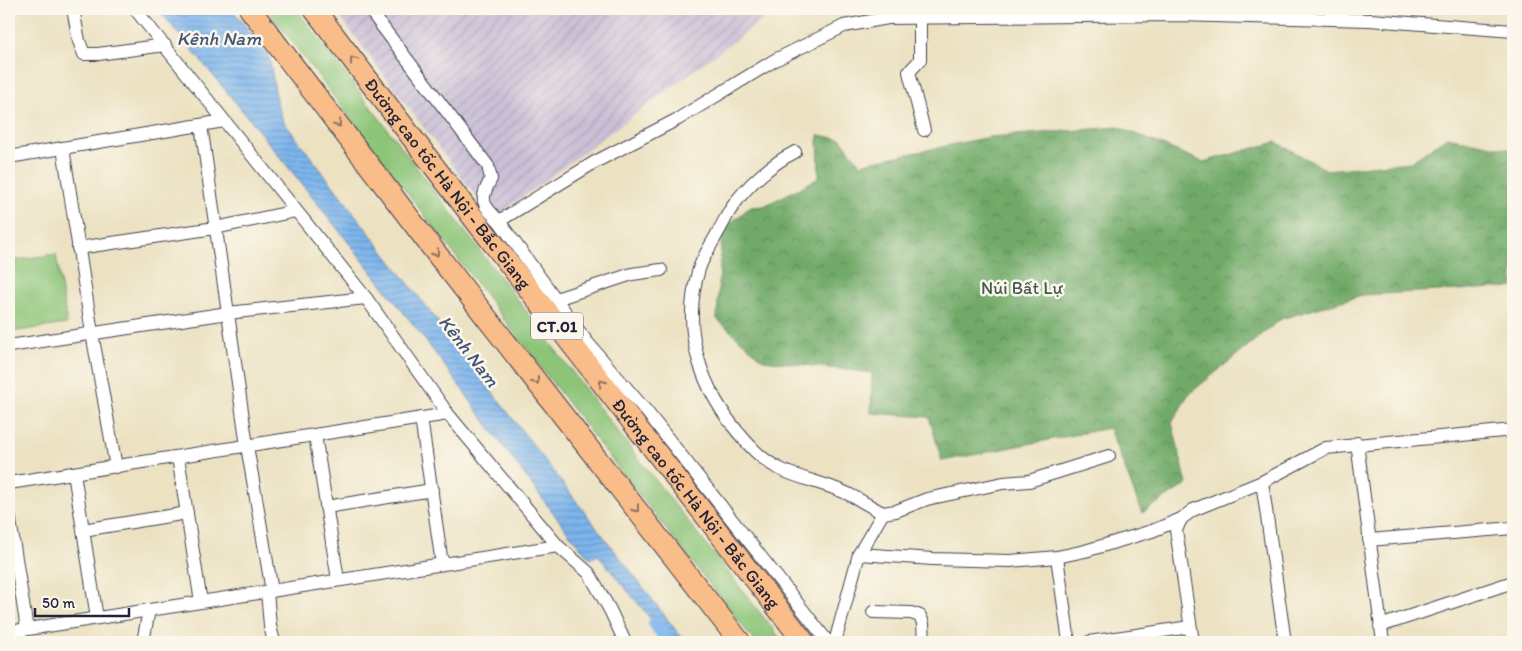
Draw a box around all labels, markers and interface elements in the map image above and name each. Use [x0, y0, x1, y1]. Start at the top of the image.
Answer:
water label: Kênh Nam [177, 27, 261, 50]
one-way arrow [350, 56, 359, 66]
street label: Đường cao tốc Hà Nội - Bắc Giang [360, 74, 536, 294]
one-way arrow [332, 118, 340, 127]
one-way arrow [431, 247, 439, 256]
park label: Núi Bất Lự [981, 277, 1063, 299]
water label: Kênh Nam [434, 311, 504, 391]
road number: CT.01 [531, 312, 583, 340]
one-way arrow [531, 375, 539, 384]
one-way arrow [599, 380, 607, 389]
street label: Đường cao tốc Hà Nội - Bắc Giang [607, 394, 785, 614]
one-way arrow [630, 503, 639, 513]
scale bar [35, 586, 129, 618]
text: 50 m [42, 594, 75, 612]

